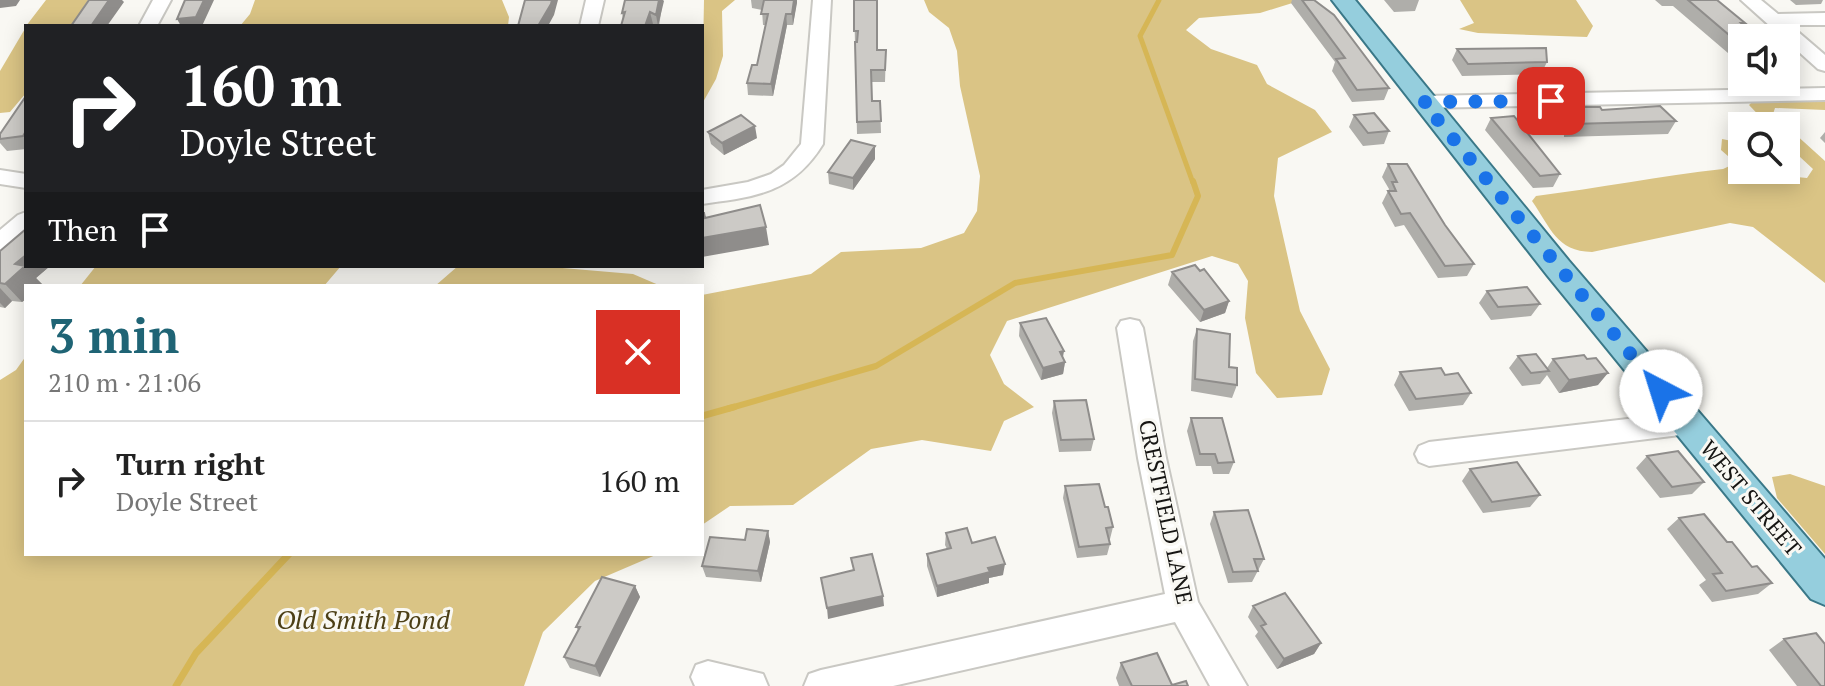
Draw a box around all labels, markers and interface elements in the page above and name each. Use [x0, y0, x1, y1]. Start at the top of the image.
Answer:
map controls [1728, 24, 1800, 184]
button: sound [1728, 24, 1800, 96]
text: 160 m [180, 48, 342, 122]
icon: right [48, 56, 152, 160]
pin [1517, 67, 1585, 135]
icon: arrive [1529, 79, 1573, 123]
button: search [1728, 112, 1800, 184]
text: Doyle Street [180, 119, 377, 166]
icon: arrive [133, 208, 177, 252]
text: Then [48, 210, 117, 250]
text: 3 min [48, 303, 179, 367]
button: close [596, 310, 680, 394]
position arrow [1619, 349, 1703, 433]
text: 210 m · 21:06 [48, 365, 201, 399]
street label: CRESTFIELD LANE [1133, 417, 1200, 607]
street label: WEST STREET [1694, 434, 1809, 562]
text: Turn right [116, 444, 265, 484]
icon: right [48, 459, 92, 503]
text: 160 m [599, 461, 680, 501]
text: Doyle Street [116, 484, 258, 518]
park label: Old Smith Pond [276, 602, 451, 636]

